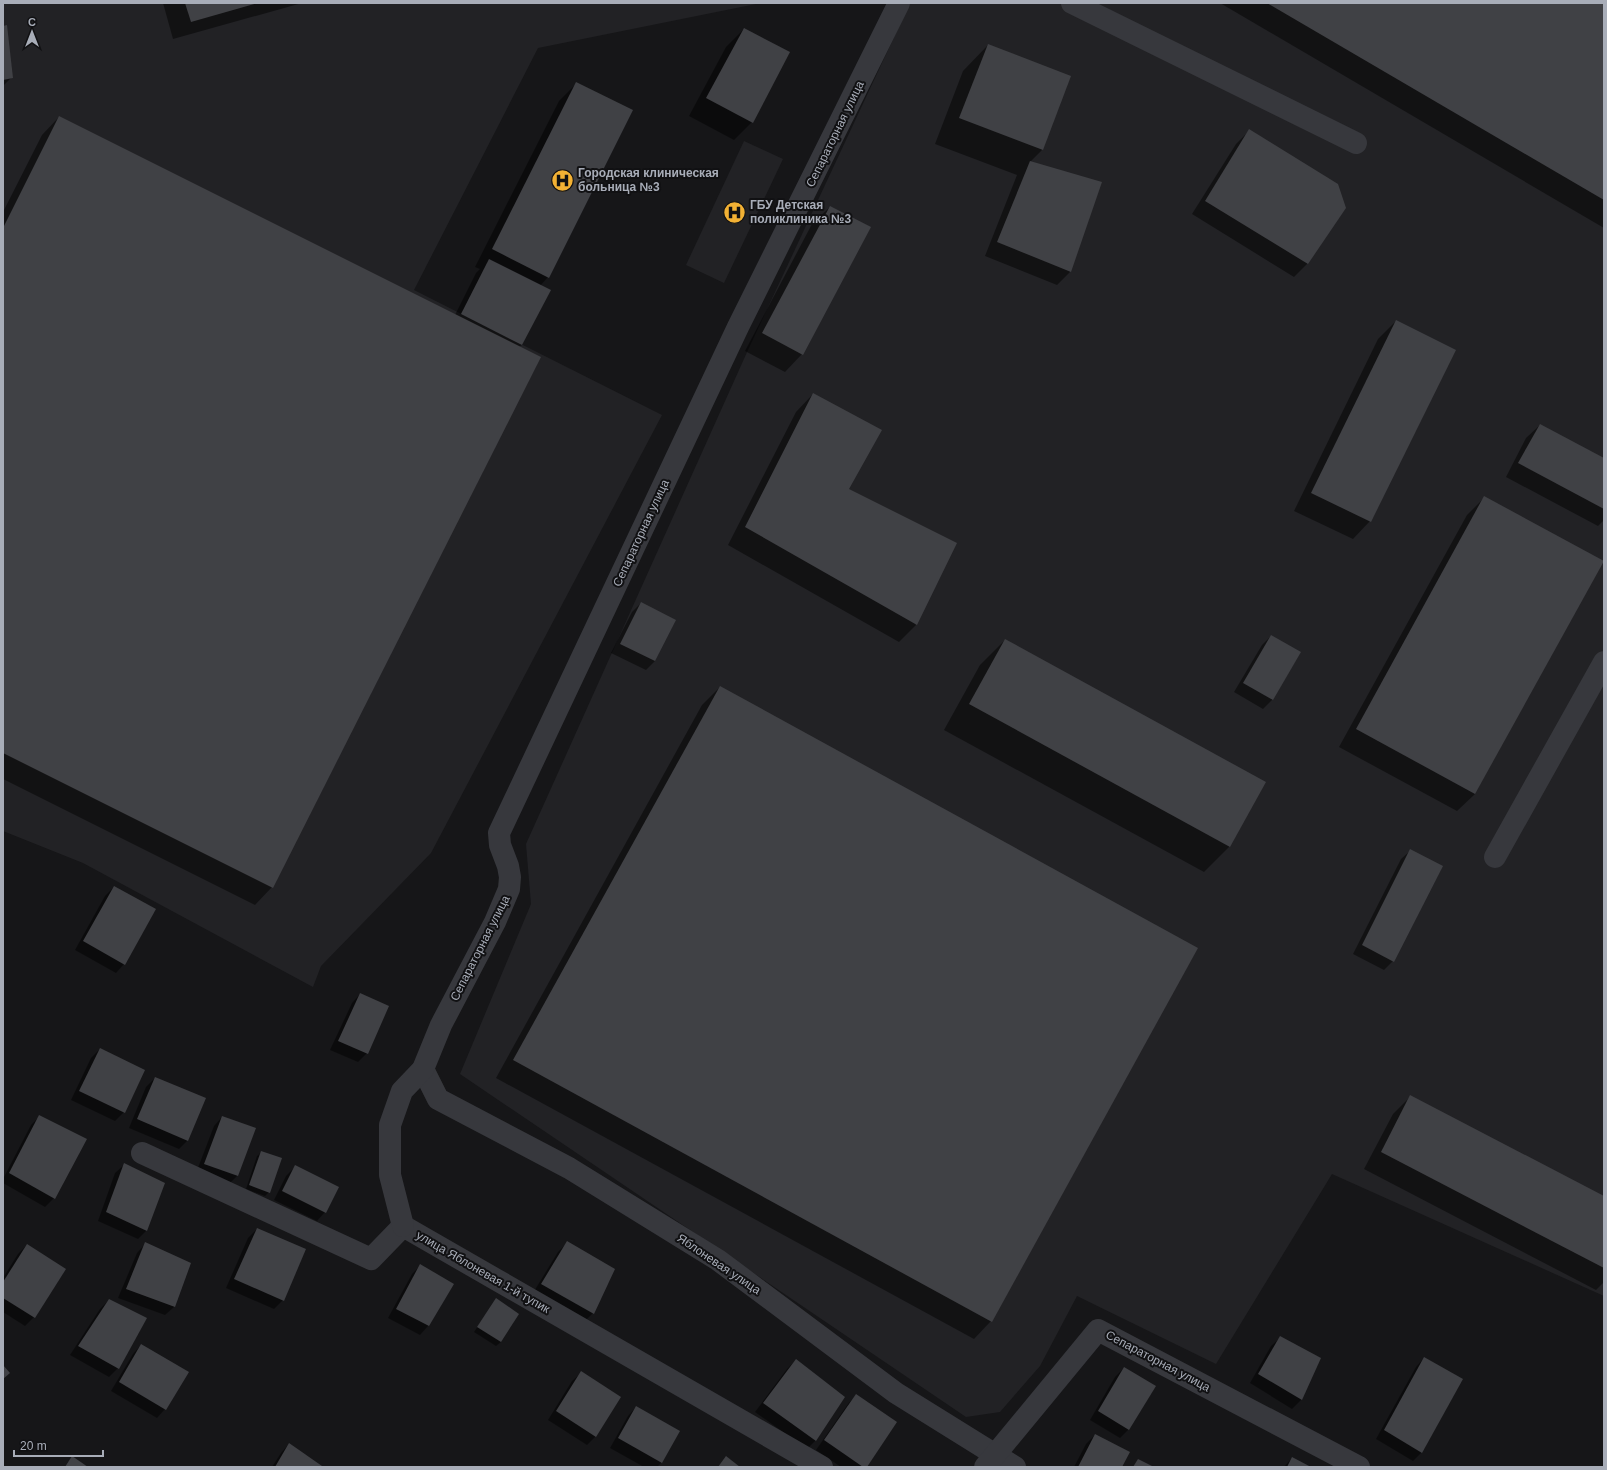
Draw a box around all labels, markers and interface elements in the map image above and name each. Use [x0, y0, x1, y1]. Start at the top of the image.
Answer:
north arrow [12, 12, 52, 52]
text: С [28, 16, 36, 28]
street label: Сепараторная улица [803, 78, 867, 189]
place label: Городская клиническая больница №3 [578, 166, 719, 194]
hospital icon: Городская клиническая больница №3 [550, 167, 576, 193]
place label: ГБУ Детская поликлиника №3 [750, 198, 851, 226]
hospital icon: ГБУ Детская поликлиника №3 [721, 199, 747, 225]
street label: Сепараторная улица [610, 477, 672, 589]
street label: Сепараторная улица [447, 893, 513, 1003]
street label: улица Яблоневая 1-й тупик [414, 1228, 553, 1316]
street label: Яблоневая улица [675, 1231, 764, 1297]
street label: Сепараторная улица [1103, 1327, 1213, 1395]
scale bar [14, 1432, 103, 1458]
text: 20 m [20, 1439, 47, 1453]

